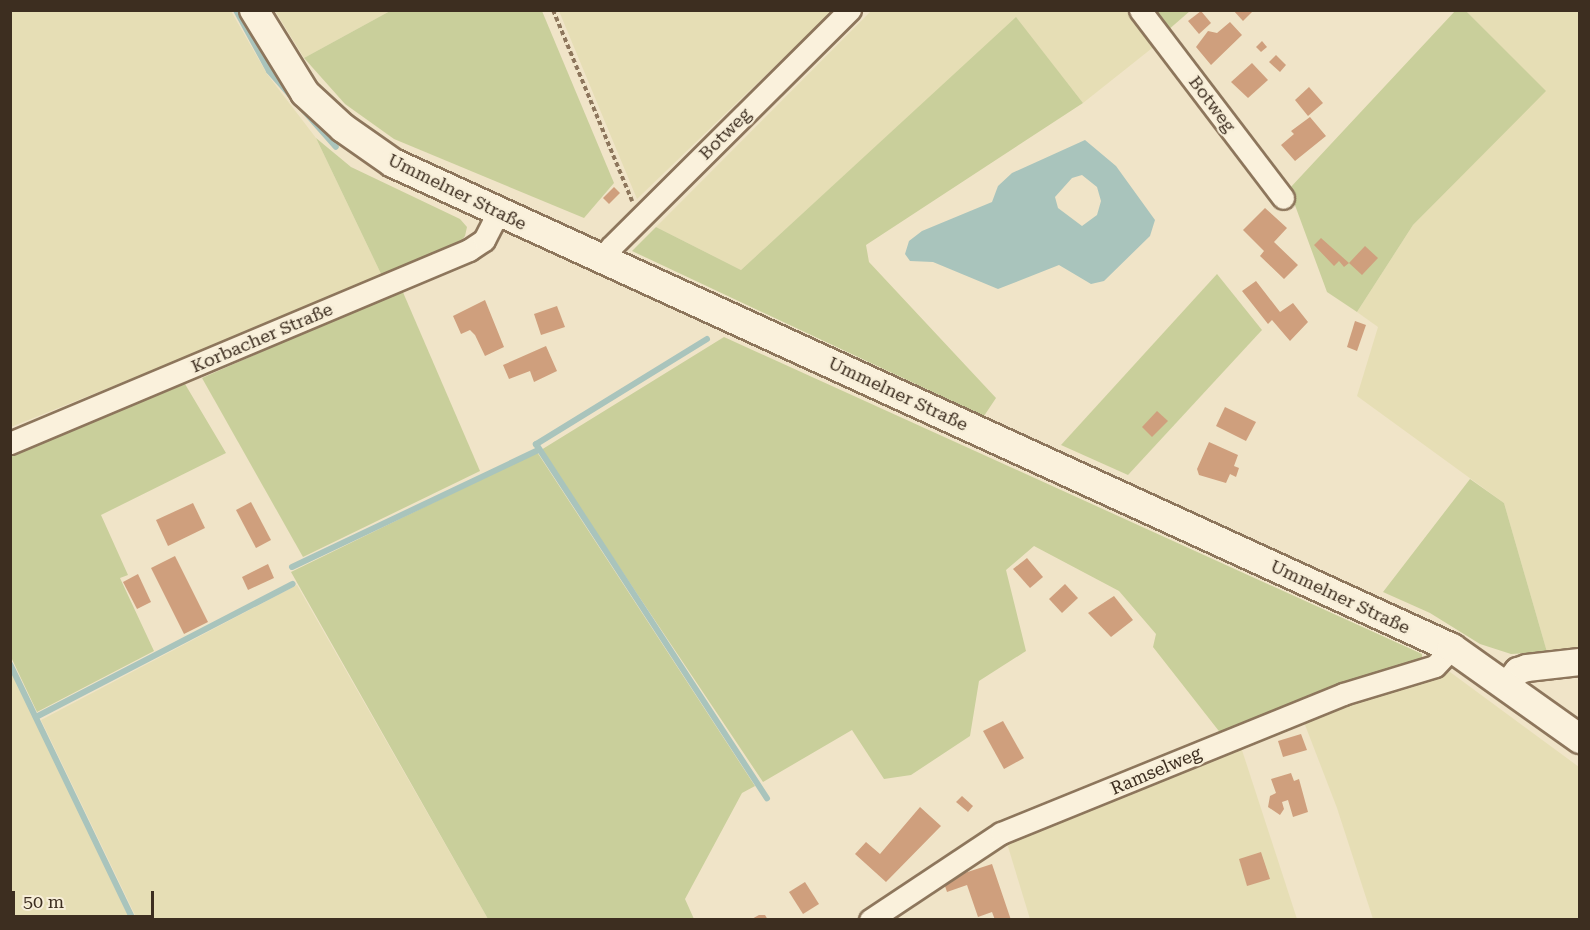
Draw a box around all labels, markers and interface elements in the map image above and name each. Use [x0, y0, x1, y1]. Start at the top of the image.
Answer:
street label: Botweg [1184, 72, 1240, 136]
street label: Botweg [695, 104, 755, 164]
street label: Ummelner Straße [384, 149, 530, 235]
street label: Korbacher Straße [188, 298, 336, 378]
street label: Ummelner Straße [825, 352, 971, 436]
street label: Ummelner Straße [1267, 555, 1413, 639]
street label: Ramselweg [1107, 742, 1205, 800]
scale bar [15, 879, 158, 917]
text: 50 m [23, 891, 64, 912]

